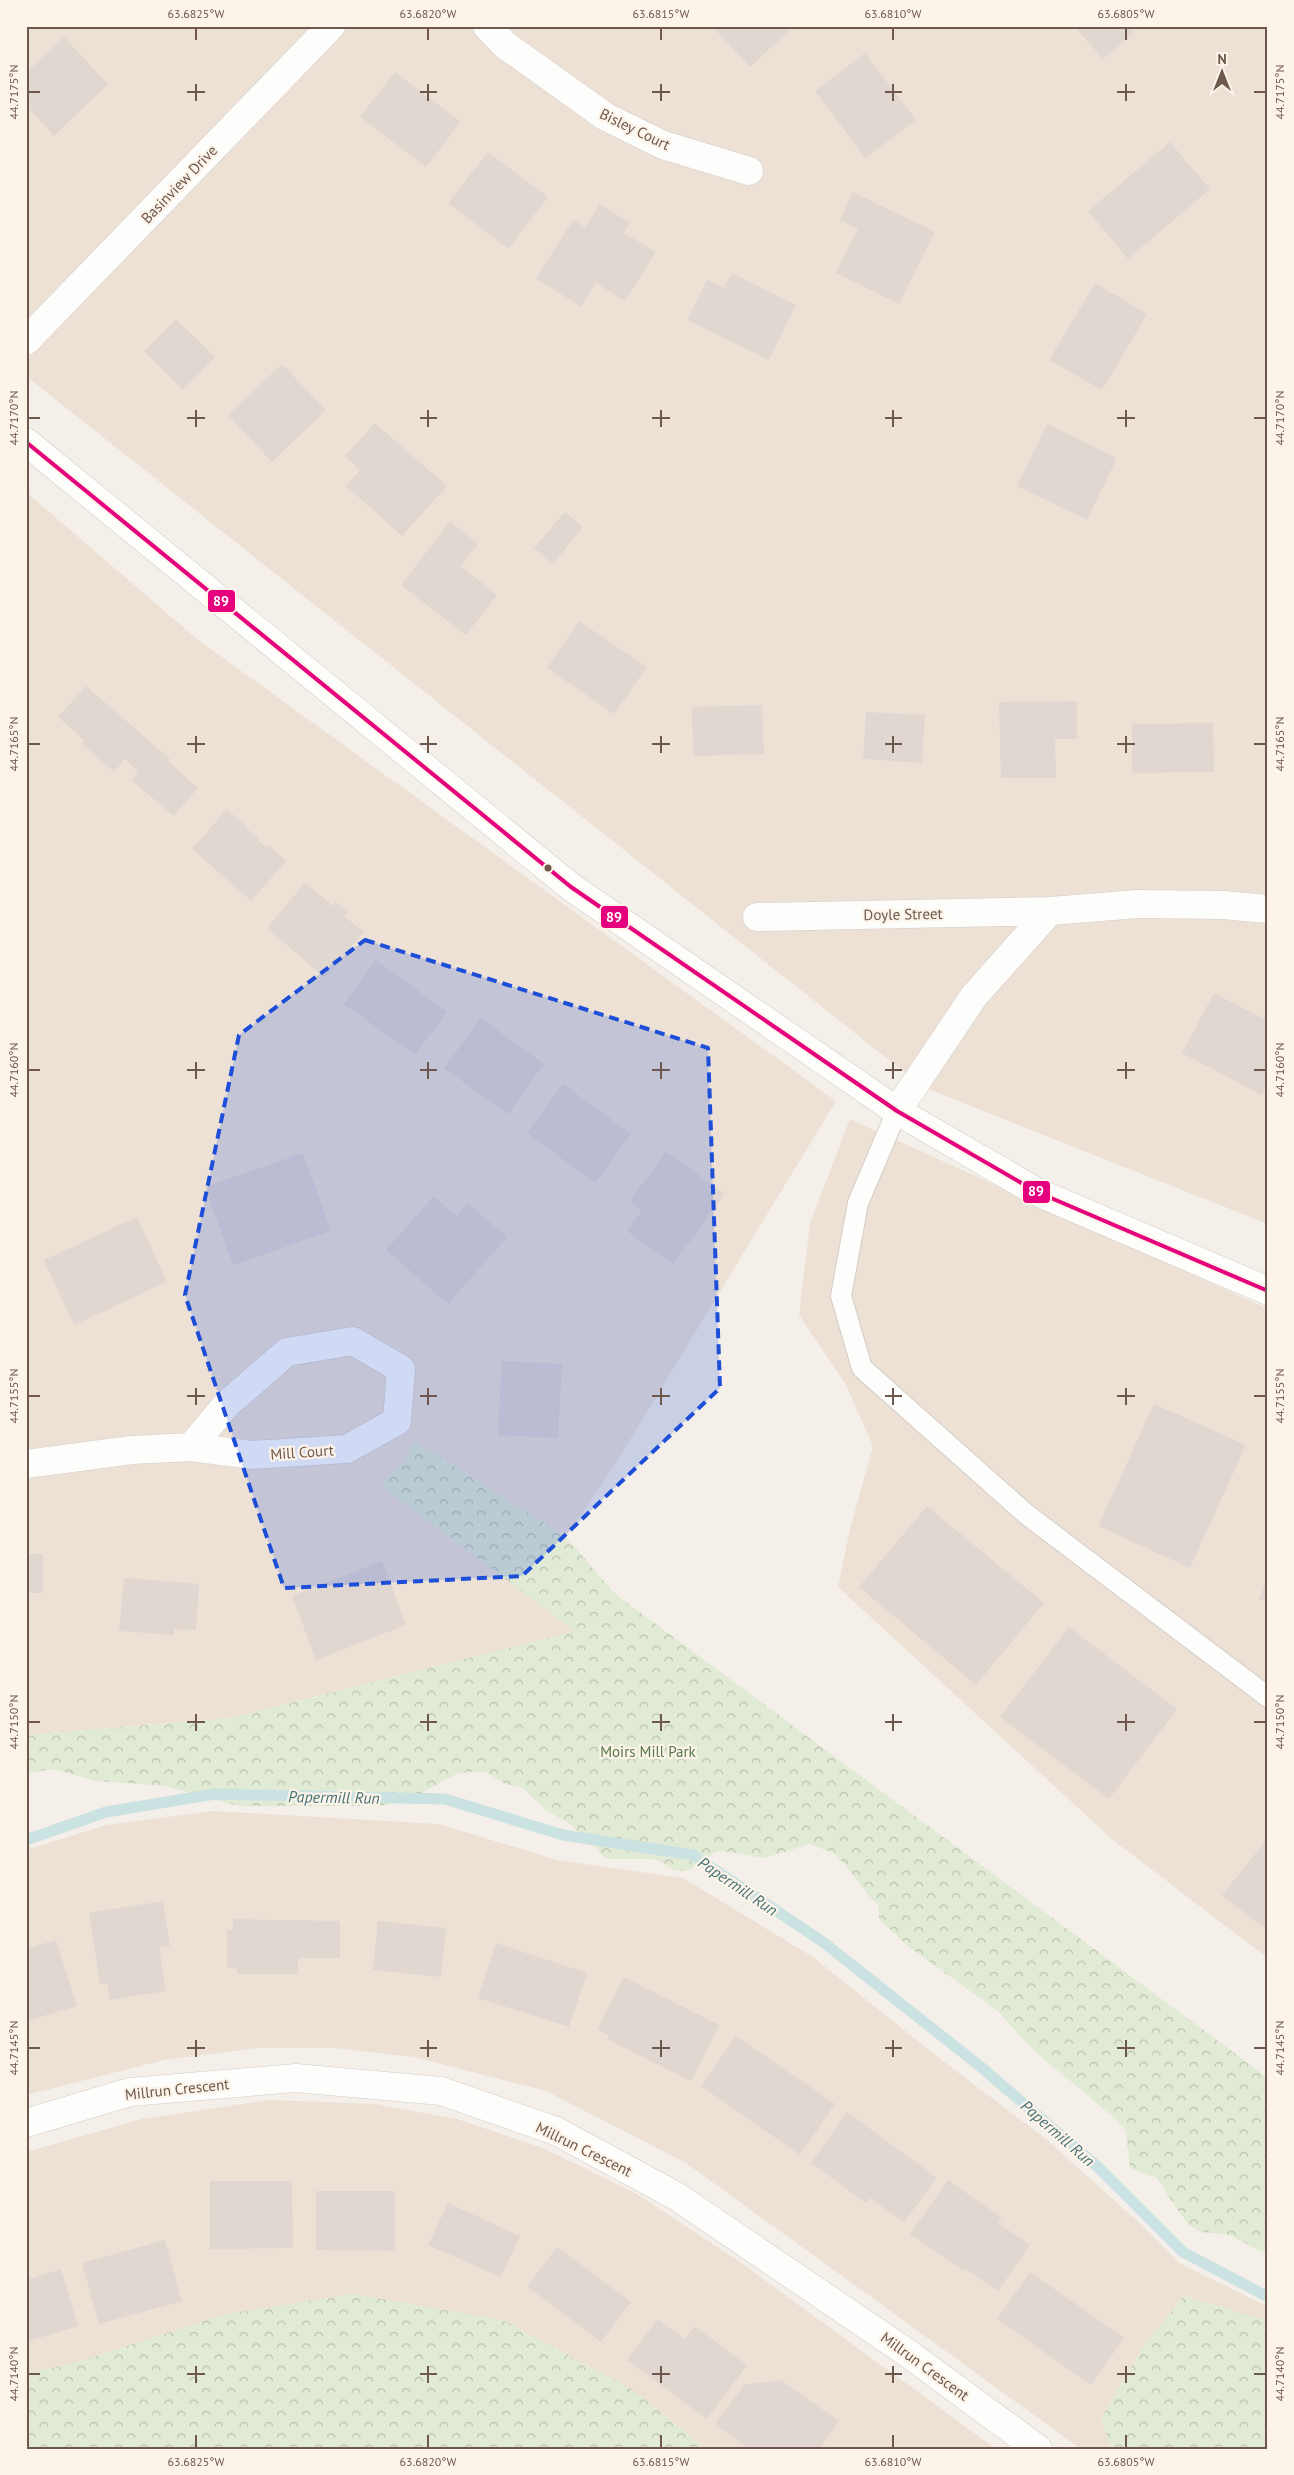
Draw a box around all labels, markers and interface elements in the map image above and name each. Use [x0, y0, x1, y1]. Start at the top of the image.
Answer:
text: 63.6825°W [168, 6, 224, 21]
text: 63.6820°W [400, 6, 456, 21]
text: 63.6815°W [633, 6, 689, 21]
text: 63.6810°W [865, 6, 921, 21]
text: 63.6805°W [1098, 6, 1154, 21]
north arrow [1196, 48, 1246, 98]
text: N [1217, 50, 1227, 68]
text: 44.7175°N [6, 65, 21, 119]
text: 44.7175°N [1272, 65, 1287, 119]
street label: Bisley Court [597, 104, 673, 154]
street label: Basinview Drive [137, 141, 221, 227]
text: 44.7170°N [6, 391, 21, 445]
text: 44.7170°N [1272, 391, 1287, 445]
line badge: 89 [207, 589, 236, 613]
text: 89 [213, 592, 229, 610]
text: 44.7165°N [6, 717, 21, 771]
text: 44.7165°N [1272, 717, 1287, 771]
unlabelled marker [543, 863, 553, 873]
street label: Doyle Street [863, 904, 943, 924]
line badge: 89 [600, 905, 629, 929]
text: 89 [606, 908, 622, 926]
text: 44.7160°N [6, 1043, 21, 1097]
text: 44.7160°N [1272, 1043, 1287, 1097]
line badge: 89 [1022, 1180, 1051, 1204]
text: 89 [1028, 1182, 1044, 1200]
text: 44.7155°N [6, 1369, 21, 1423]
text: 44.7155°N [1272, 1369, 1287, 1423]
street label: Mill Court [270, 1440, 334, 1464]
text: 44.7150°N [6, 1695, 21, 1749]
text: 44.7150°N [1272, 1695, 1287, 1749]
park label: Moirs Mill Park [600, 1742, 697, 1761]
water label: Papermill Run [288, 1786, 380, 1808]
water label: Papermill Run [694, 1852, 782, 1920]
text: 44.7145°N [6, 2021, 21, 2075]
text: 44.7145°N [1272, 2021, 1287, 2075]
street label: Millrun Crescent [124, 2074, 230, 2104]
water label: Papermill Run [1017, 2095, 1099, 2171]
street label: Millrun Crescent [533, 2118, 635, 2180]
street label: Millrun Crescent [877, 2328, 973, 2404]
text: 44.7140°N [6, 2347, 21, 2401]
text: 44.7140°N [1272, 2347, 1287, 2401]
text: 63.6825°W [168, 2454, 224, 2469]
text: 63.6820°W [400, 2454, 456, 2469]
text: 63.6815°W [633, 2454, 689, 2469]
text: 63.6810°W [865, 2454, 921, 2469]
text: 63.6805°W [1098, 2454, 1154, 2469]

